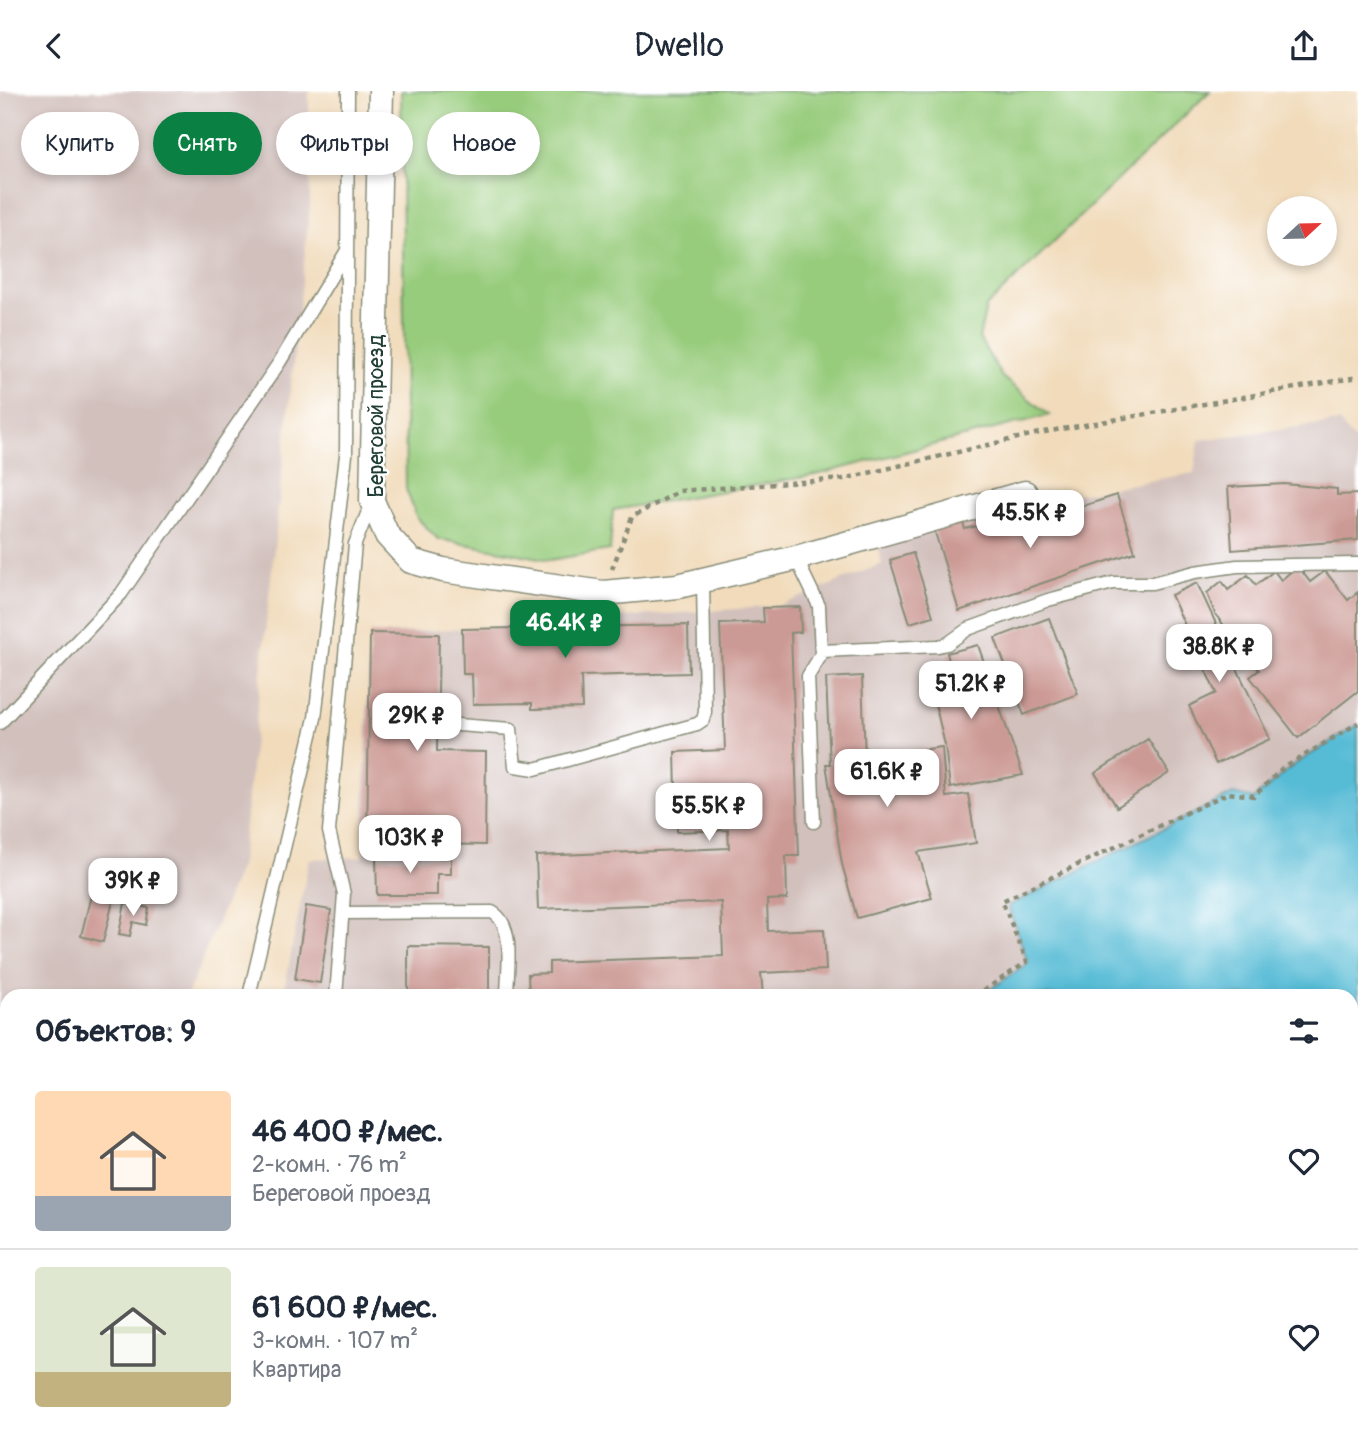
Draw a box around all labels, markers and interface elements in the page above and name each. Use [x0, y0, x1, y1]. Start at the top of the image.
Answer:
text: Dwello [634, 26, 724, 66]
icon: back [35, 27, 73, 65]
icon: share [1285, 27, 1323, 65]
chip: Купить [21, 112, 139, 175]
chip: Снять [153, 112, 262, 175]
chip: Фильтры [276, 112, 413, 175]
chip: Новое [427, 112, 540, 175]
north arrow [1267, 196, 1337, 266]
map controls [1267, 196, 1337, 266]
street label: Береговой проезд [363, 334, 390, 497]
pin: 45.5K ₽ [965, 491, 1095, 550]
text: 45.5K ₽ [992, 498, 1068, 527]
pin: 46.4K ₽ [500, 601, 630, 660]
text: 46.4K ₽ [526, 608, 604, 637]
pin: 38.8K ₽ [1154, 625, 1284, 684]
text: 38.8K ₽ [1182, 632, 1256, 661]
pin: 51.2K ₽ [906, 661, 1036, 721]
text: 51.2K ₽ [935, 669, 1007, 698]
pin: 29K ₽ [368, 693, 466, 753]
text: 29K ₽ [388, 701, 446, 730]
pin: 61.6K ₽ [822, 749, 952, 809]
text: 61.6K ₽ [850, 757, 924, 786]
pin: 55.5K ₽ [644, 783, 774, 843]
text: 55.5K ₽ [671, 791, 747, 820]
pin: 103K ₽ [353, 815, 467, 875]
text: 103K ₽ [375, 823, 445, 852]
pin: 39K ₽ [84, 859, 182, 918]
text: 39K ₽ [104, 866, 162, 895]
icon: filters [1285, 1012, 1323, 1050]
text: Объектов: 9 [35, 1013, 196, 1050]
text: 46 400 ₽/мес. [252, 1113, 443, 1150]
icon: home [91, 1119, 175, 1203]
icon: heart [1285, 1142, 1323, 1180]
text: 2-комн. · 76 m² [252, 1150, 407, 1179]
text: Береговой проезд [252, 1179, 430, 1208]
text: 61 600 ₽/мес. [252, 1289, 438, 1326]
icon: home [91, 1295, 175, 1379]
icon: heart [1285, 1318, 1323, 1356]
text: 3-комн. · 107 m² [252, 1326, 418, 1355]
text: Квартира [252, 1355, 341, 1384]

